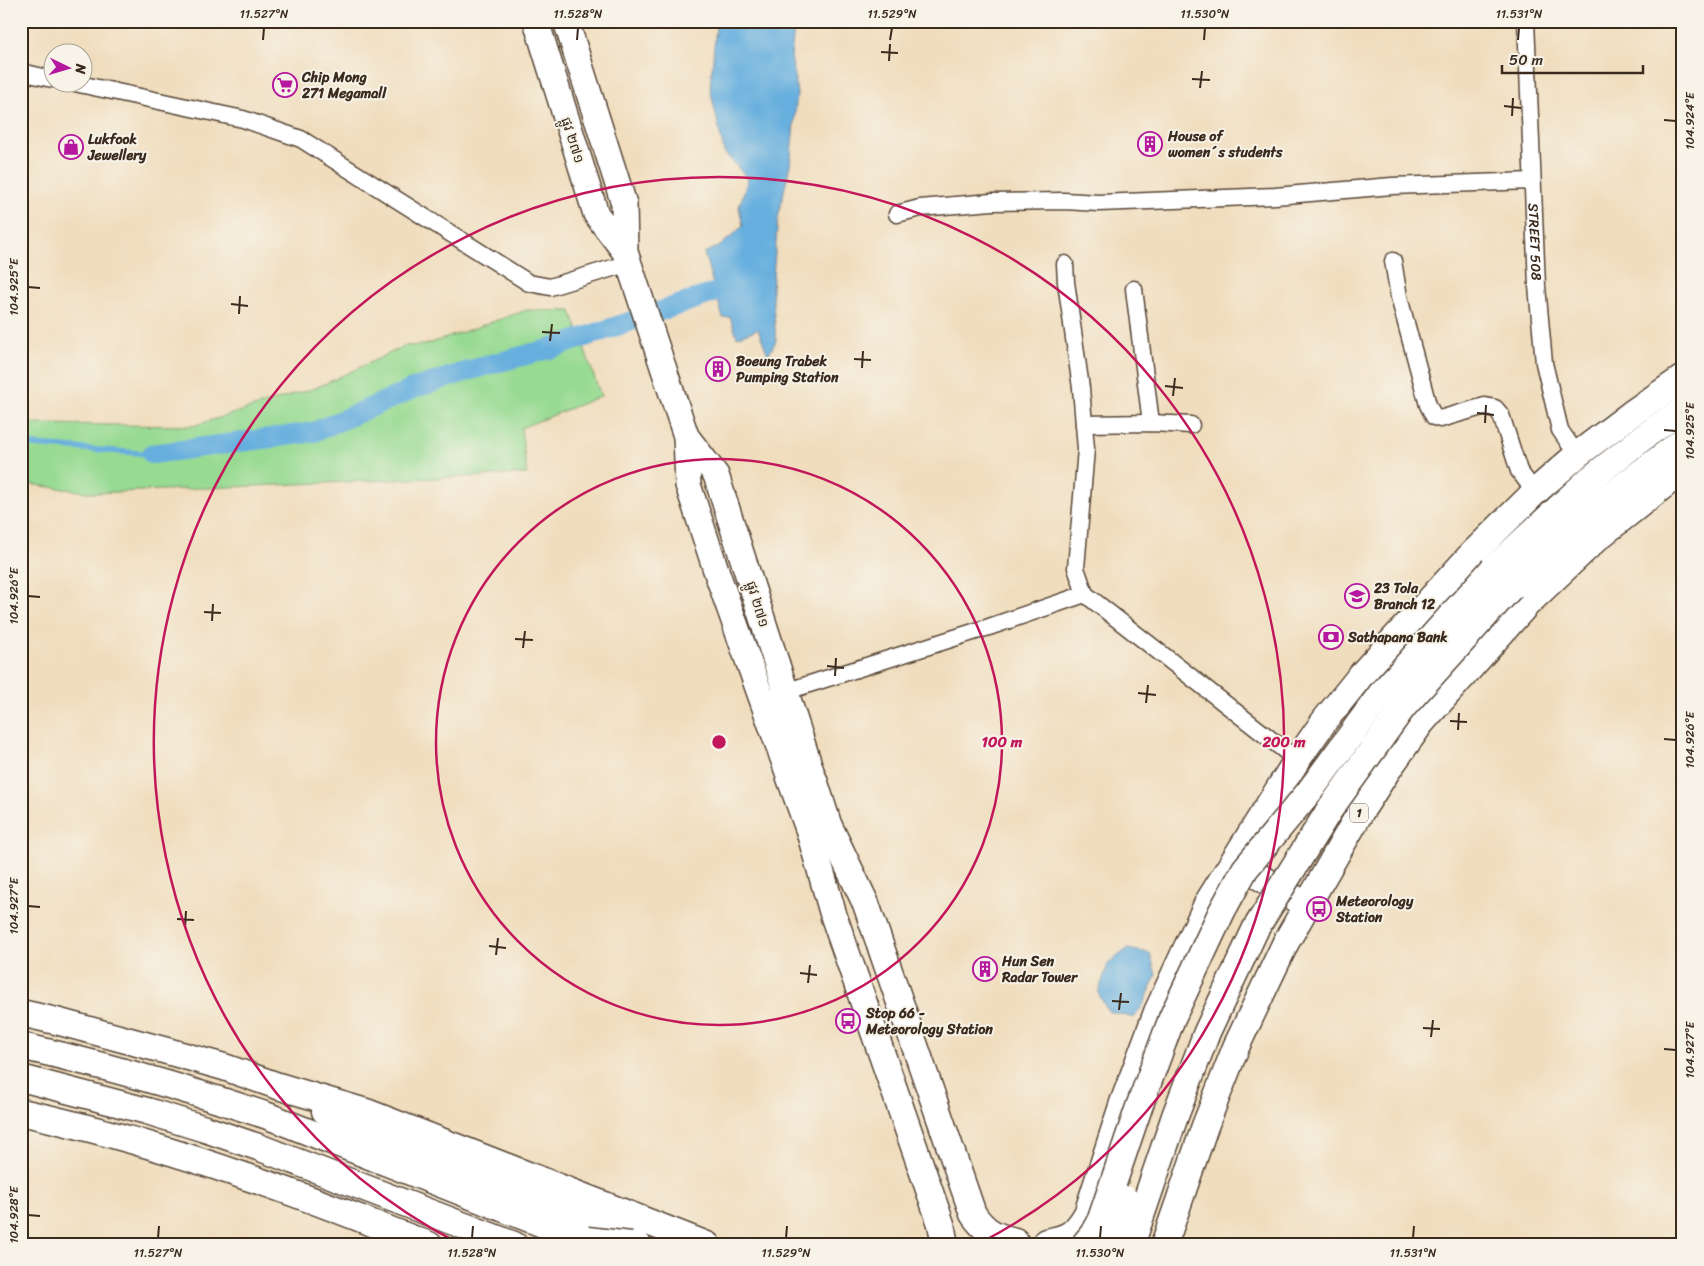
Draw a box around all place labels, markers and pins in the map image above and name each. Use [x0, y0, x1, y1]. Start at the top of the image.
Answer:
place label: Chip Mong 271 Megamall [301, 65, 387, 106]
supermarket icon: Chip Mong 271 Megamall [272, 72, 298, 98]
place label: House of women´s students [1167, 124, 1283, 165]
place label: Lukfook Jewellery [87, 127, 147, 168]
building icon: House of women´s students [1137, 131, 1163, 157]
shop icon: Lukfook Jewellery [58, 134, 84, 160]
place label: Boeung Trabek Pumping Station [736, 349, 839, 390]
building icon: Boeung Trabek Pumping Station [705, 356, 731, 382]
place label: 23 Tola Branch 12 [1373, 576, 1436, 617]
school or university icon: 23 Tola Branch 12 [1344, 583, 1370, 609]
bank icon: Sathapana Bank [1318, 624, 1344, 650]
place label: Sathapana Bank [1347, 625, 1448, 650]
centre of rings [710, 733, 728, 751]
place label: Meteorology Station [1335, 889, 1414, 930]
bus stop icon: Meteorology Station [1306, 896, 1332, 922]
place label: Hun Sen Radar Tower [1001, 949, 1078, 990]
building icon: Hun Sen Radar Tower [972, 956, 998, 982]
place label: Stop 66 - Meteorology Station [865, 1001, 993, 1042]
bus stop icon: Stop 66 - Meteorology Station [835, 1008, 861, 1034]

